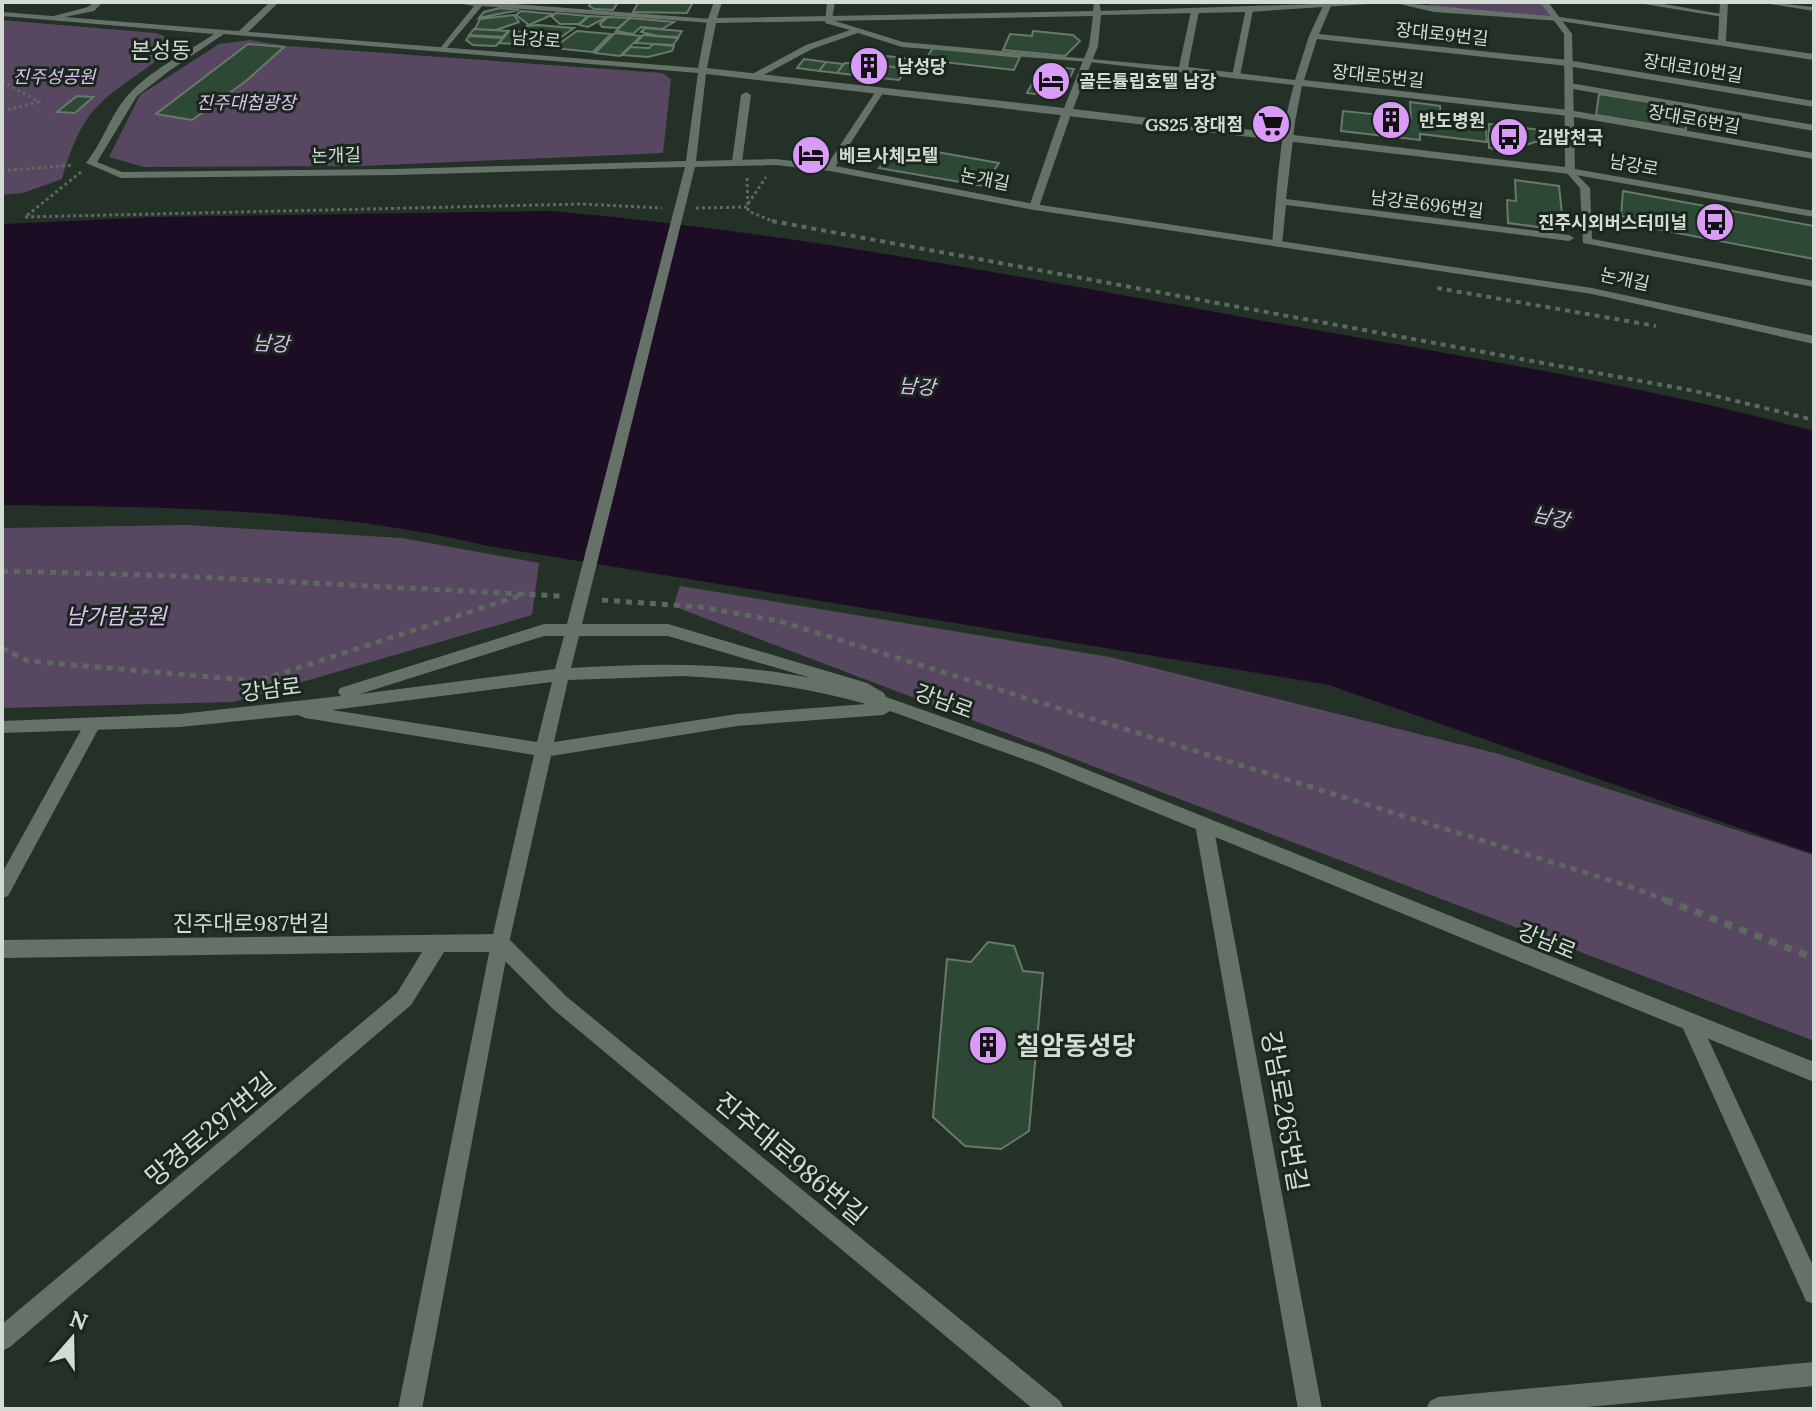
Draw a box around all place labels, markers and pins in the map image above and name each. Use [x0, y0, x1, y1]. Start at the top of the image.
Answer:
building icon: 남성당 [848, 45, 890, 87]
place label: 남성당 [897, 55, 947, 78]
hotel icon: 골든튤립호텔 남강 [1030, 60, 1072, 102]
place label: 골든튤립호텔 남강 [1079, 70, 1217, 93]
building icon: 반도병원 [1370, 99, 1412, 141]
supermarket icon: GS25 장대점 [1250, 103, 1292, 145]
place label: 반도병원 [1419, 109, 1485, 132]
place label: GS25 장대점 [1145, 113, 1243, 136]
bus stop icon: 김밥천국 [1488, 116, 1530, 158]
place label: 김밥천국 [1537, 126, 1603, 149]
hotel icon: 베르사체모텔 [790, 134, 832, 176]
place label: 베르사체모텔 [839, 144, 938, 167]
bus stop icon: 진주시외버스터미널 [1694, 201, 1736, 243]
place label: 진주시외버스터미널 [1538, 211, 1687, 234]
building icon: 칠암동성당 [967, 1024, 1009, 1066]
place label: 칠암동성당 [1016, 1029, 1136, 1062]

